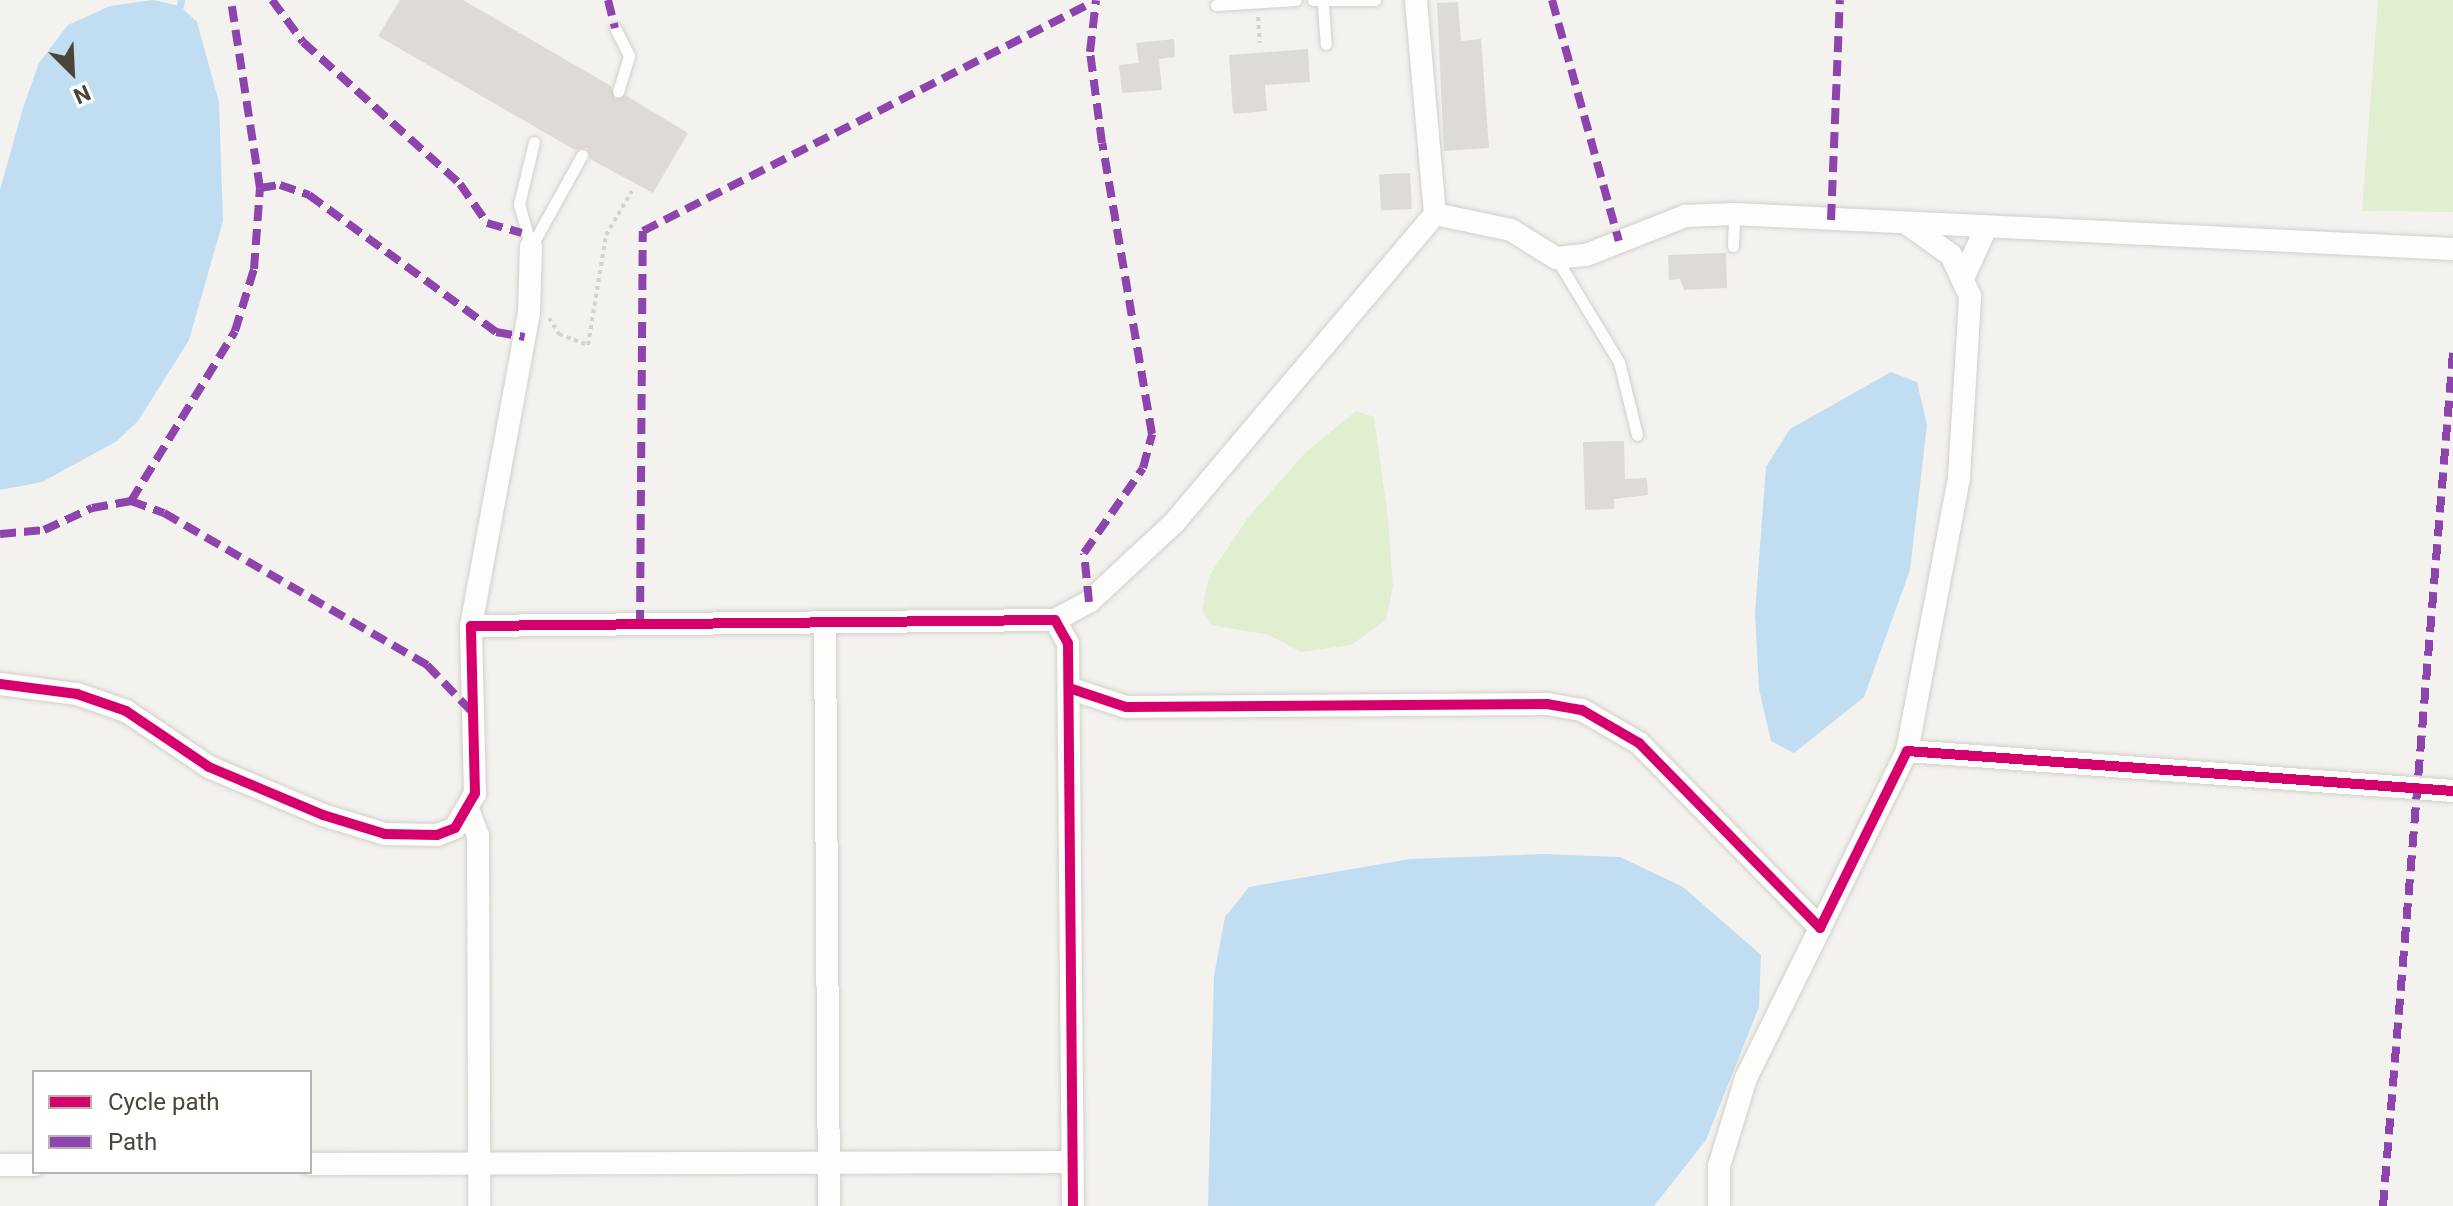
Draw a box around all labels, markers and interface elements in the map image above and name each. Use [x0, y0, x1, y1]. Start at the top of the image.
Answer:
north arrow [32, 32, 112, 112]
text: N [70, 80, 94, 109]
legend [32, 1070, 312, 1174]
text: Cycle path [108, 1088, 220, 1116]
text: Path [108, 1128, 157, 1156]

